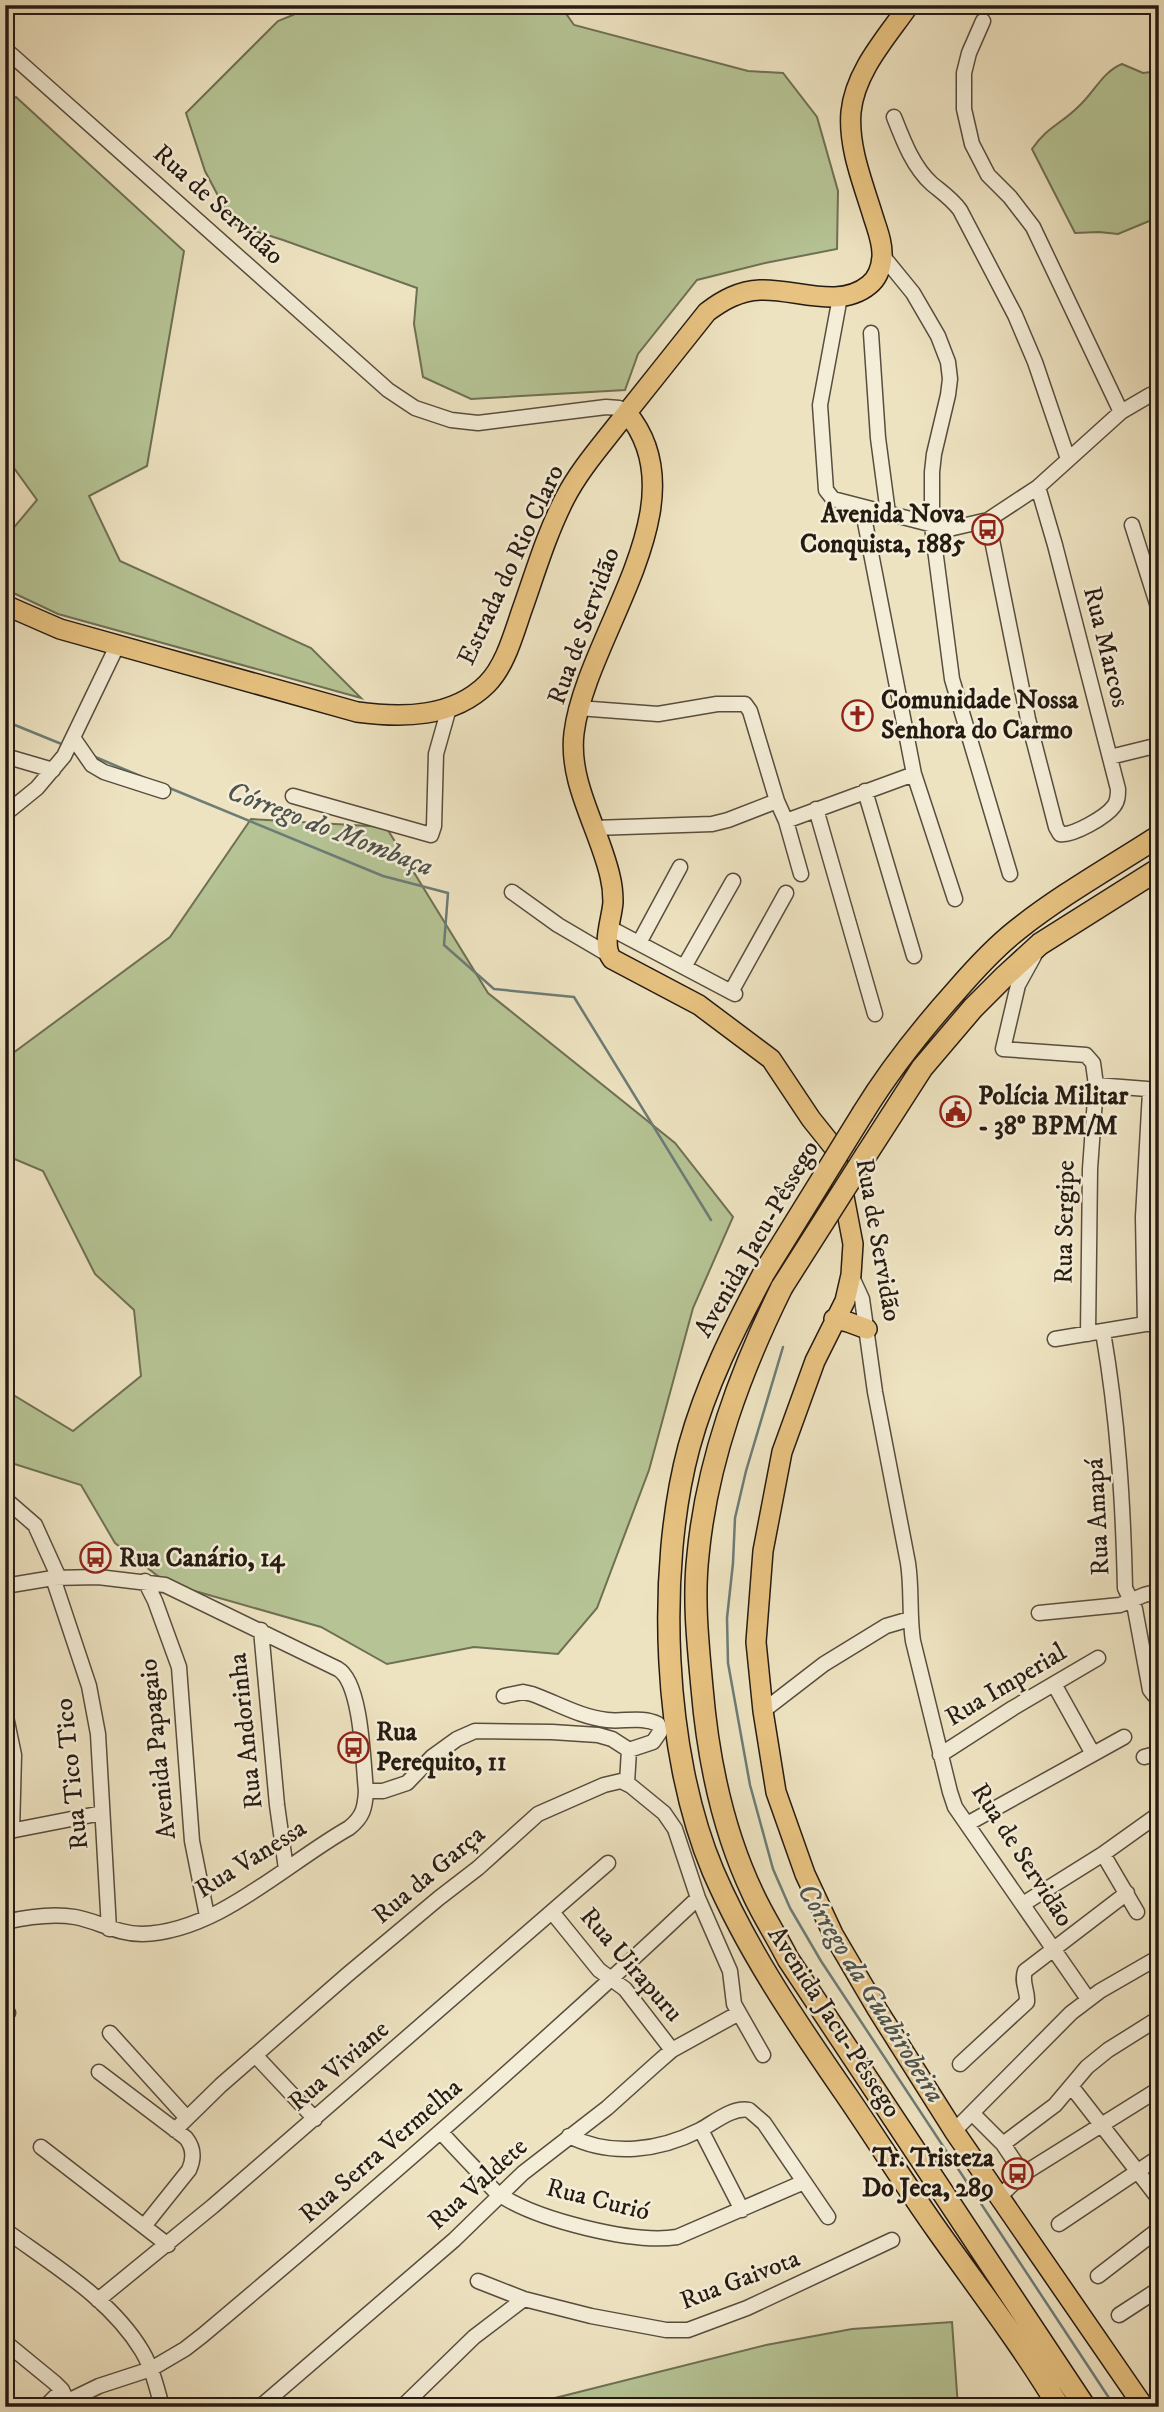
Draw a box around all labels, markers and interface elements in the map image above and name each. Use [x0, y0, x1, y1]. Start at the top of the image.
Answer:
street label: Rua de Servidão [146, 138, 290, 272]
street label: Estrada do Rio Claro [450, 459, 572, 671]
place label: Avenida Nova Conquista, 1885 [800, 498, 966, 561]
bus stop icon: Avenida Nova Conquista, 1885 [971, 512, 1005, 546]
street label: Rua de Servidão [540, 543, 628, 709]
street label: Rua Marcos [1075, 583, 1137, 711]
place label: Comunidade Nossa Senhora do Carmo [881, 684, 1079, 747]
church icon: Comunidade Nossa Senhora do Carmo [841, 698, 875, 732]
water label: Córrego do Mombaça [222, 774, 438, 884]
place label: Polícia Militar - 38º BPM/M [978, 1080, 1128, 1143]
public building icon: Polícia Militar - 38º BPM/M [938, 1094, 972, 1128]
street label: Avenida Jacu-Pêssego [687, 1135, 827, 1343]
street label: Rua de Servidão [847, 1156, 909, 1324]
street label: Rua Sergipe [1047, 1160, 1083, 1284]
street label: Rua Amapá [1078, 1457, 1118, 1577]
bus stop icon: Rua Canário, 14 [79, 1541, 113, 1575]
place label: Rua Canário, 14 [119, 1542, 286, 1575]
street label: Rua Imperial [939, 1636, 1073, 1734]
street label: Rua Andorinha [221, 1651, 271, 1811]
street label: Avenida Papagaio [132, 1657, 184, 1841]
street label: Rua Tico Tico [48, 1697, 96, 1851]
place label: Rua Perequito, 11 [376, 1716, 507, 1779]
bus stop icon: Rua Perequito, 11 [336, 1730, 370, 1764]
street label: Rua de Servidão [963, 1777, 1081, 1933]
street label: Rua Vanessa [189, 1812, 313, 1906]
street label: Rua da Garça [366, 1818, 492, 1932]
water label: Córrego da Guabirobeira [789, 1876, 953, 2110]
street label: Rua Uirapuru [572, 1901, 690, 2029]
street label: Avenida Jacu-Pêssego [760, 1920, 908, 2124]
street label: Rua Viviane [282, 2013, 396, 2119]
street label: Rua Serra Vermelha [293, 2071, 469, 2231]
street label: Rua Valdete [421, 2131, 535, 2237]
place label: Tr. Tristeza Do Jeca, 289 [862, 2142, 995, 2205]
bus stop icon: Tr. Tristeza Do Jeca, 289 [1000, 2156, 1034, 2190]
street label: Rua Curió [543, 2171, 653, 2229]
street label: Rua Gaivota [675, 2242, 805, 2318]

